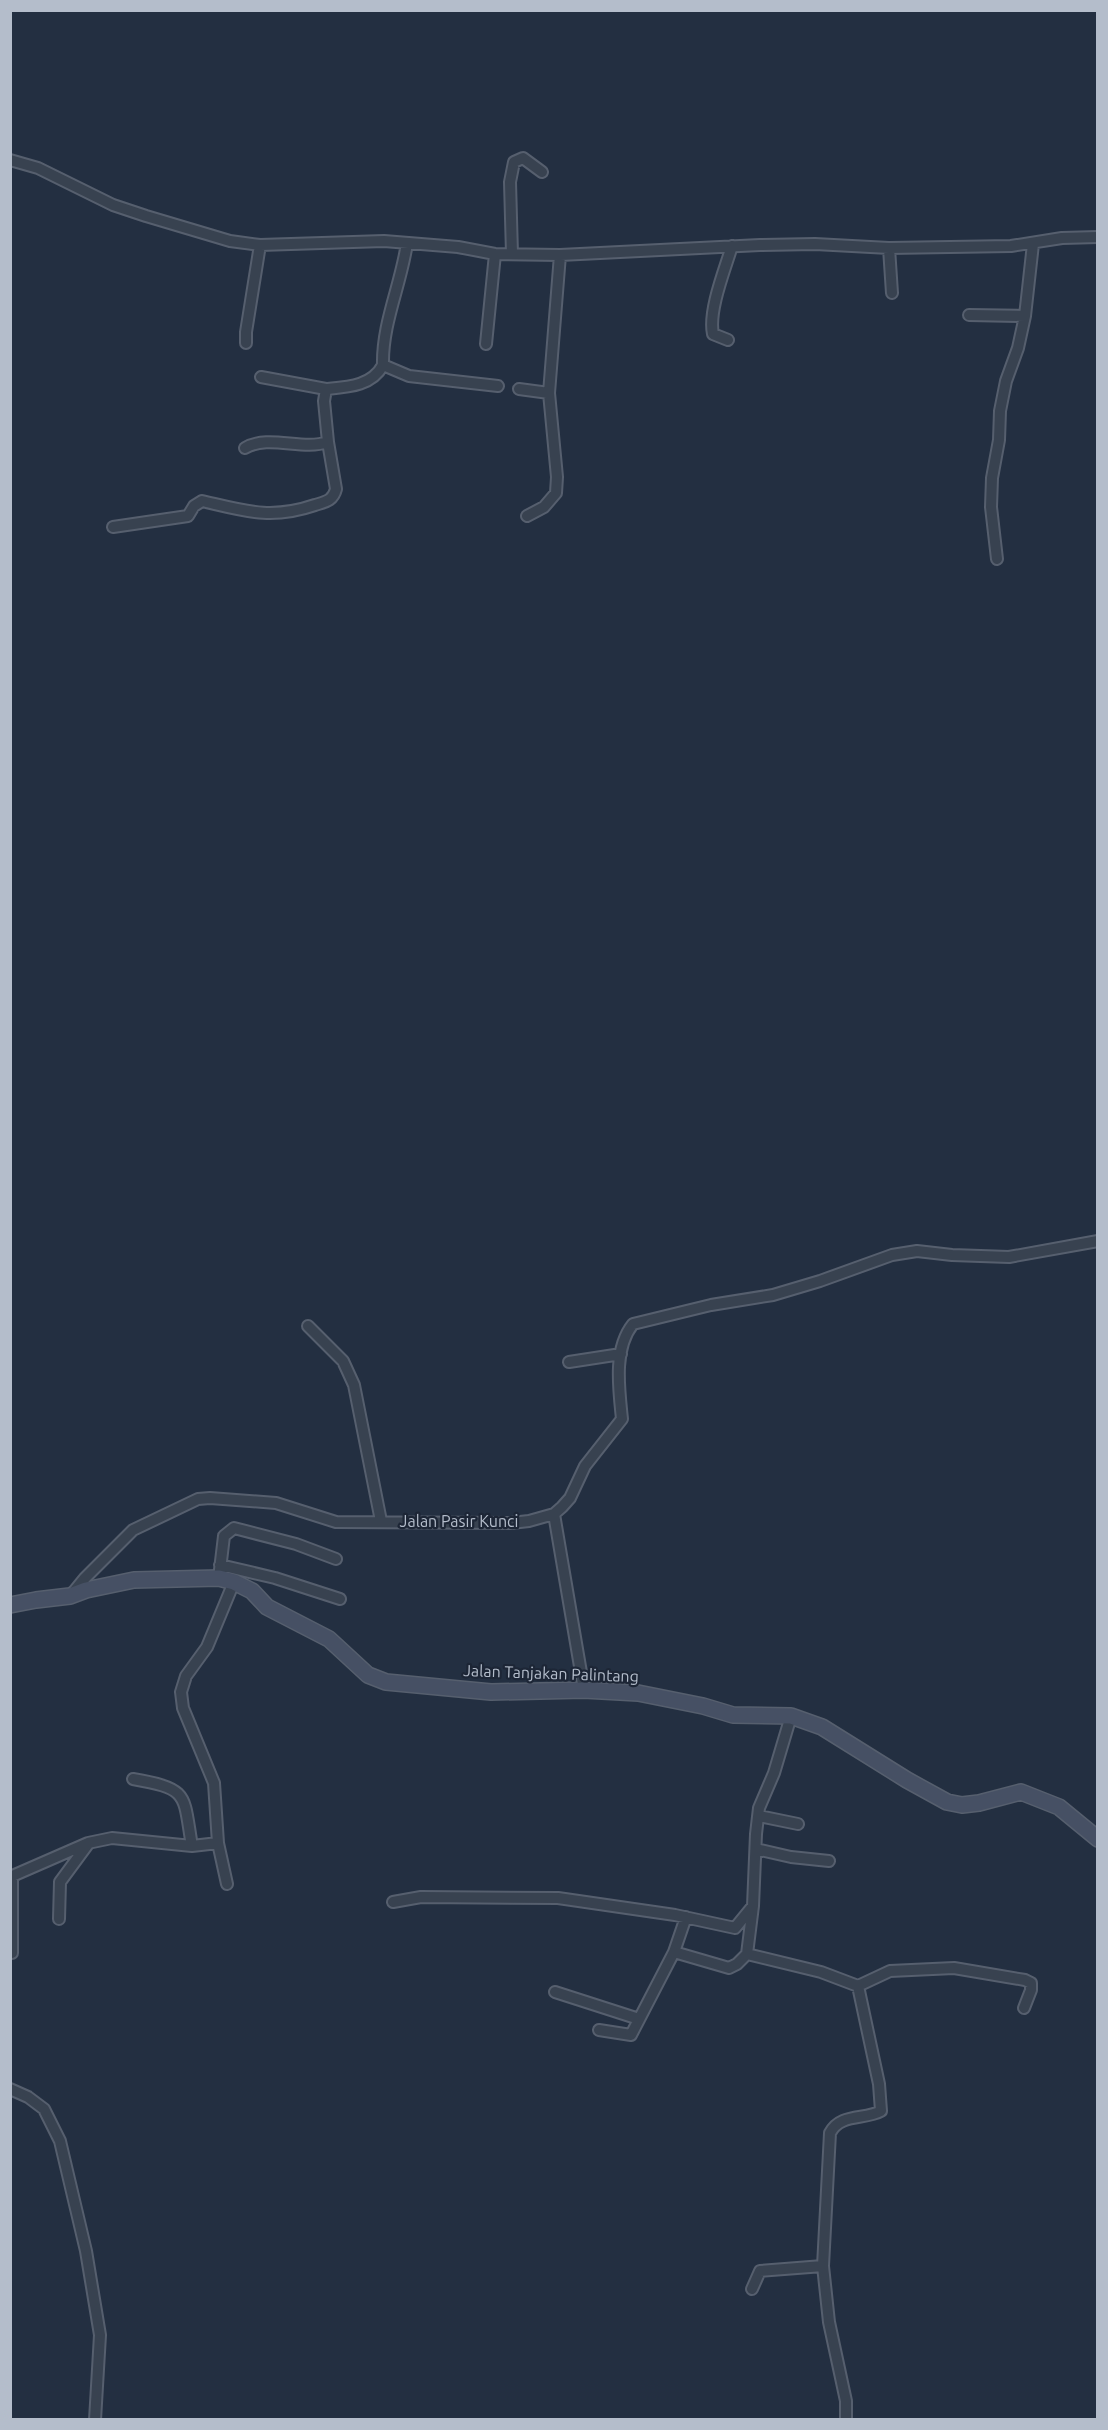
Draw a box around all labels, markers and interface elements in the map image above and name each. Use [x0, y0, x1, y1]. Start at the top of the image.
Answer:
street label: Jalan Pasir Kunci [400, 1512, 518, 1530]
street label: Jalan Tanjakan Palintang [463, 1661, 639, 1685]

